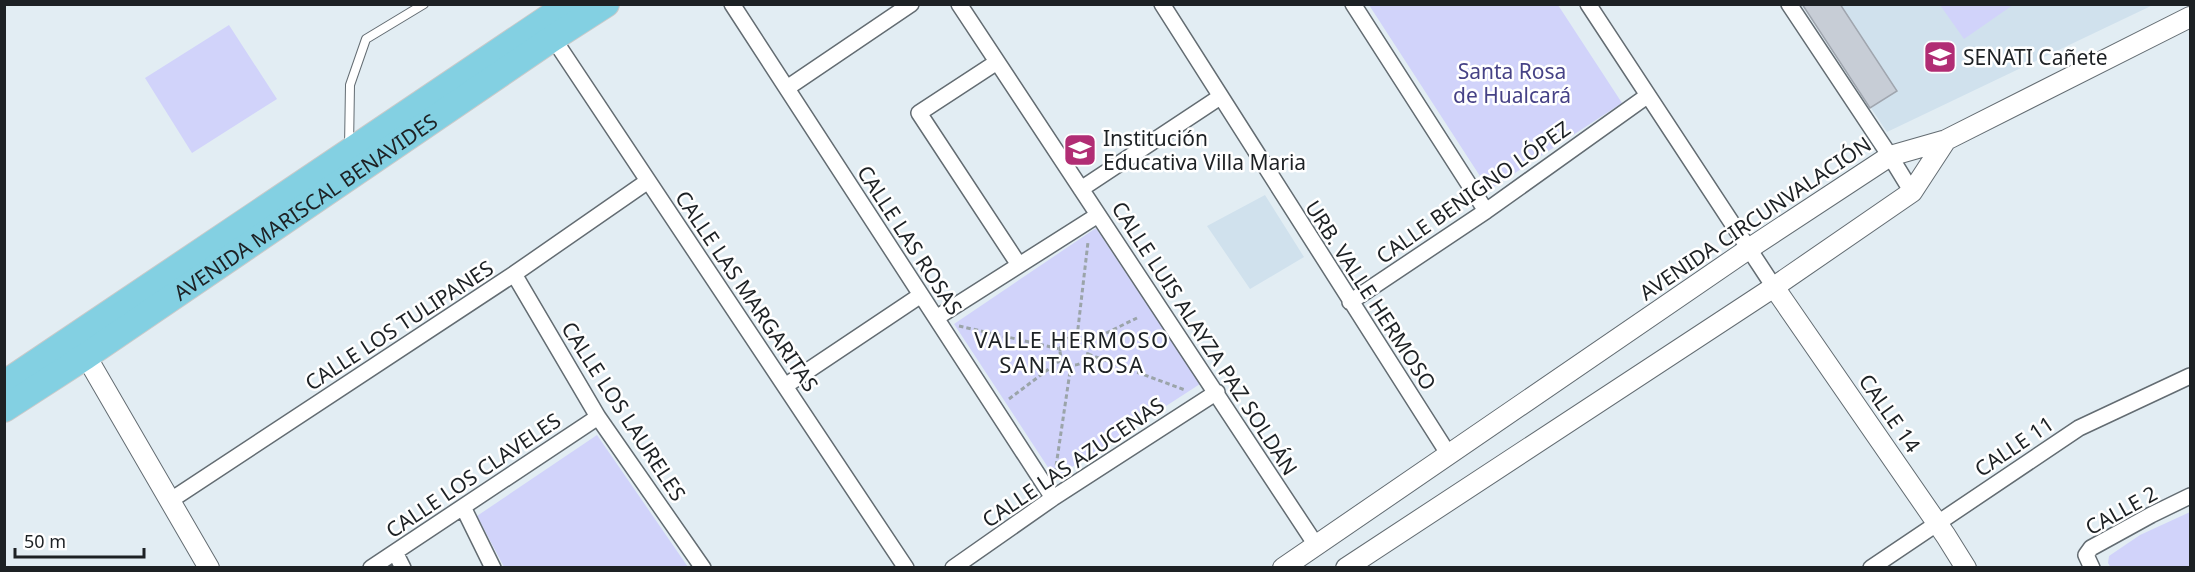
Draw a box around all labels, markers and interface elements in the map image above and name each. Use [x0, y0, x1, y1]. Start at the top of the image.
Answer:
school or university icon: SENATI Cañete [1922, 39, 1958, 75]
place label: SENATI Cañete [1963, 43, 2108, 71]
park label: Santa Rosa de Hualcará [1453, 57, 1571, 109]
street label: AVENIDA MARISCAL BENAVIDES [168, 107, 443, 306]
street label: CALLE BENIGNO LÓPEZ [1370, 114, 1576, 270]
place label: Institución Educativa Villa Maria [1103, 124, 1306, 176]
street label: AVENIDA CIRCUNVALACIÓN [1634, 130, 1876, 306]
school or university icon: Institución Educativa Villa Maria [1062, 132, 1098, 168]
street label: CALLE LAS ROSAS [851, 160, 969, 320]
street label: CALLE LAS MARGARITAS [669, 185, 825, 397]
street label: URB. VALLE HERMOSO [1299, 195, 1443, 395]
street label: CALLE LUIS ALAYZA PAZ SOLDÁN [1106, 196, 1304, 480]
street label: CALLE LOS TULIPANES [299, 254, 499, 396]
street label: CALLE LOS LAURELES [555, 316, 693, 506]
district label: VALLE HERMOSO SANTA ROSA [974, 324, 1170, 379]
street label: CALLE 14 [1853, 368, 1927, 458]
street label: CALLE LAS AZUCENAS [977, 391, 1169, 533]
street label: CALLE LOS CLAVELES [380, 406, 566, 544]
street label: CALLE 11 [1969, 409, 2059, 483]
street label: CALLE 2 [2080, 479, 2162, 541]
scale bar [15, 521, 144, 559]
text: 50 m [24, 529, 66, 553]

